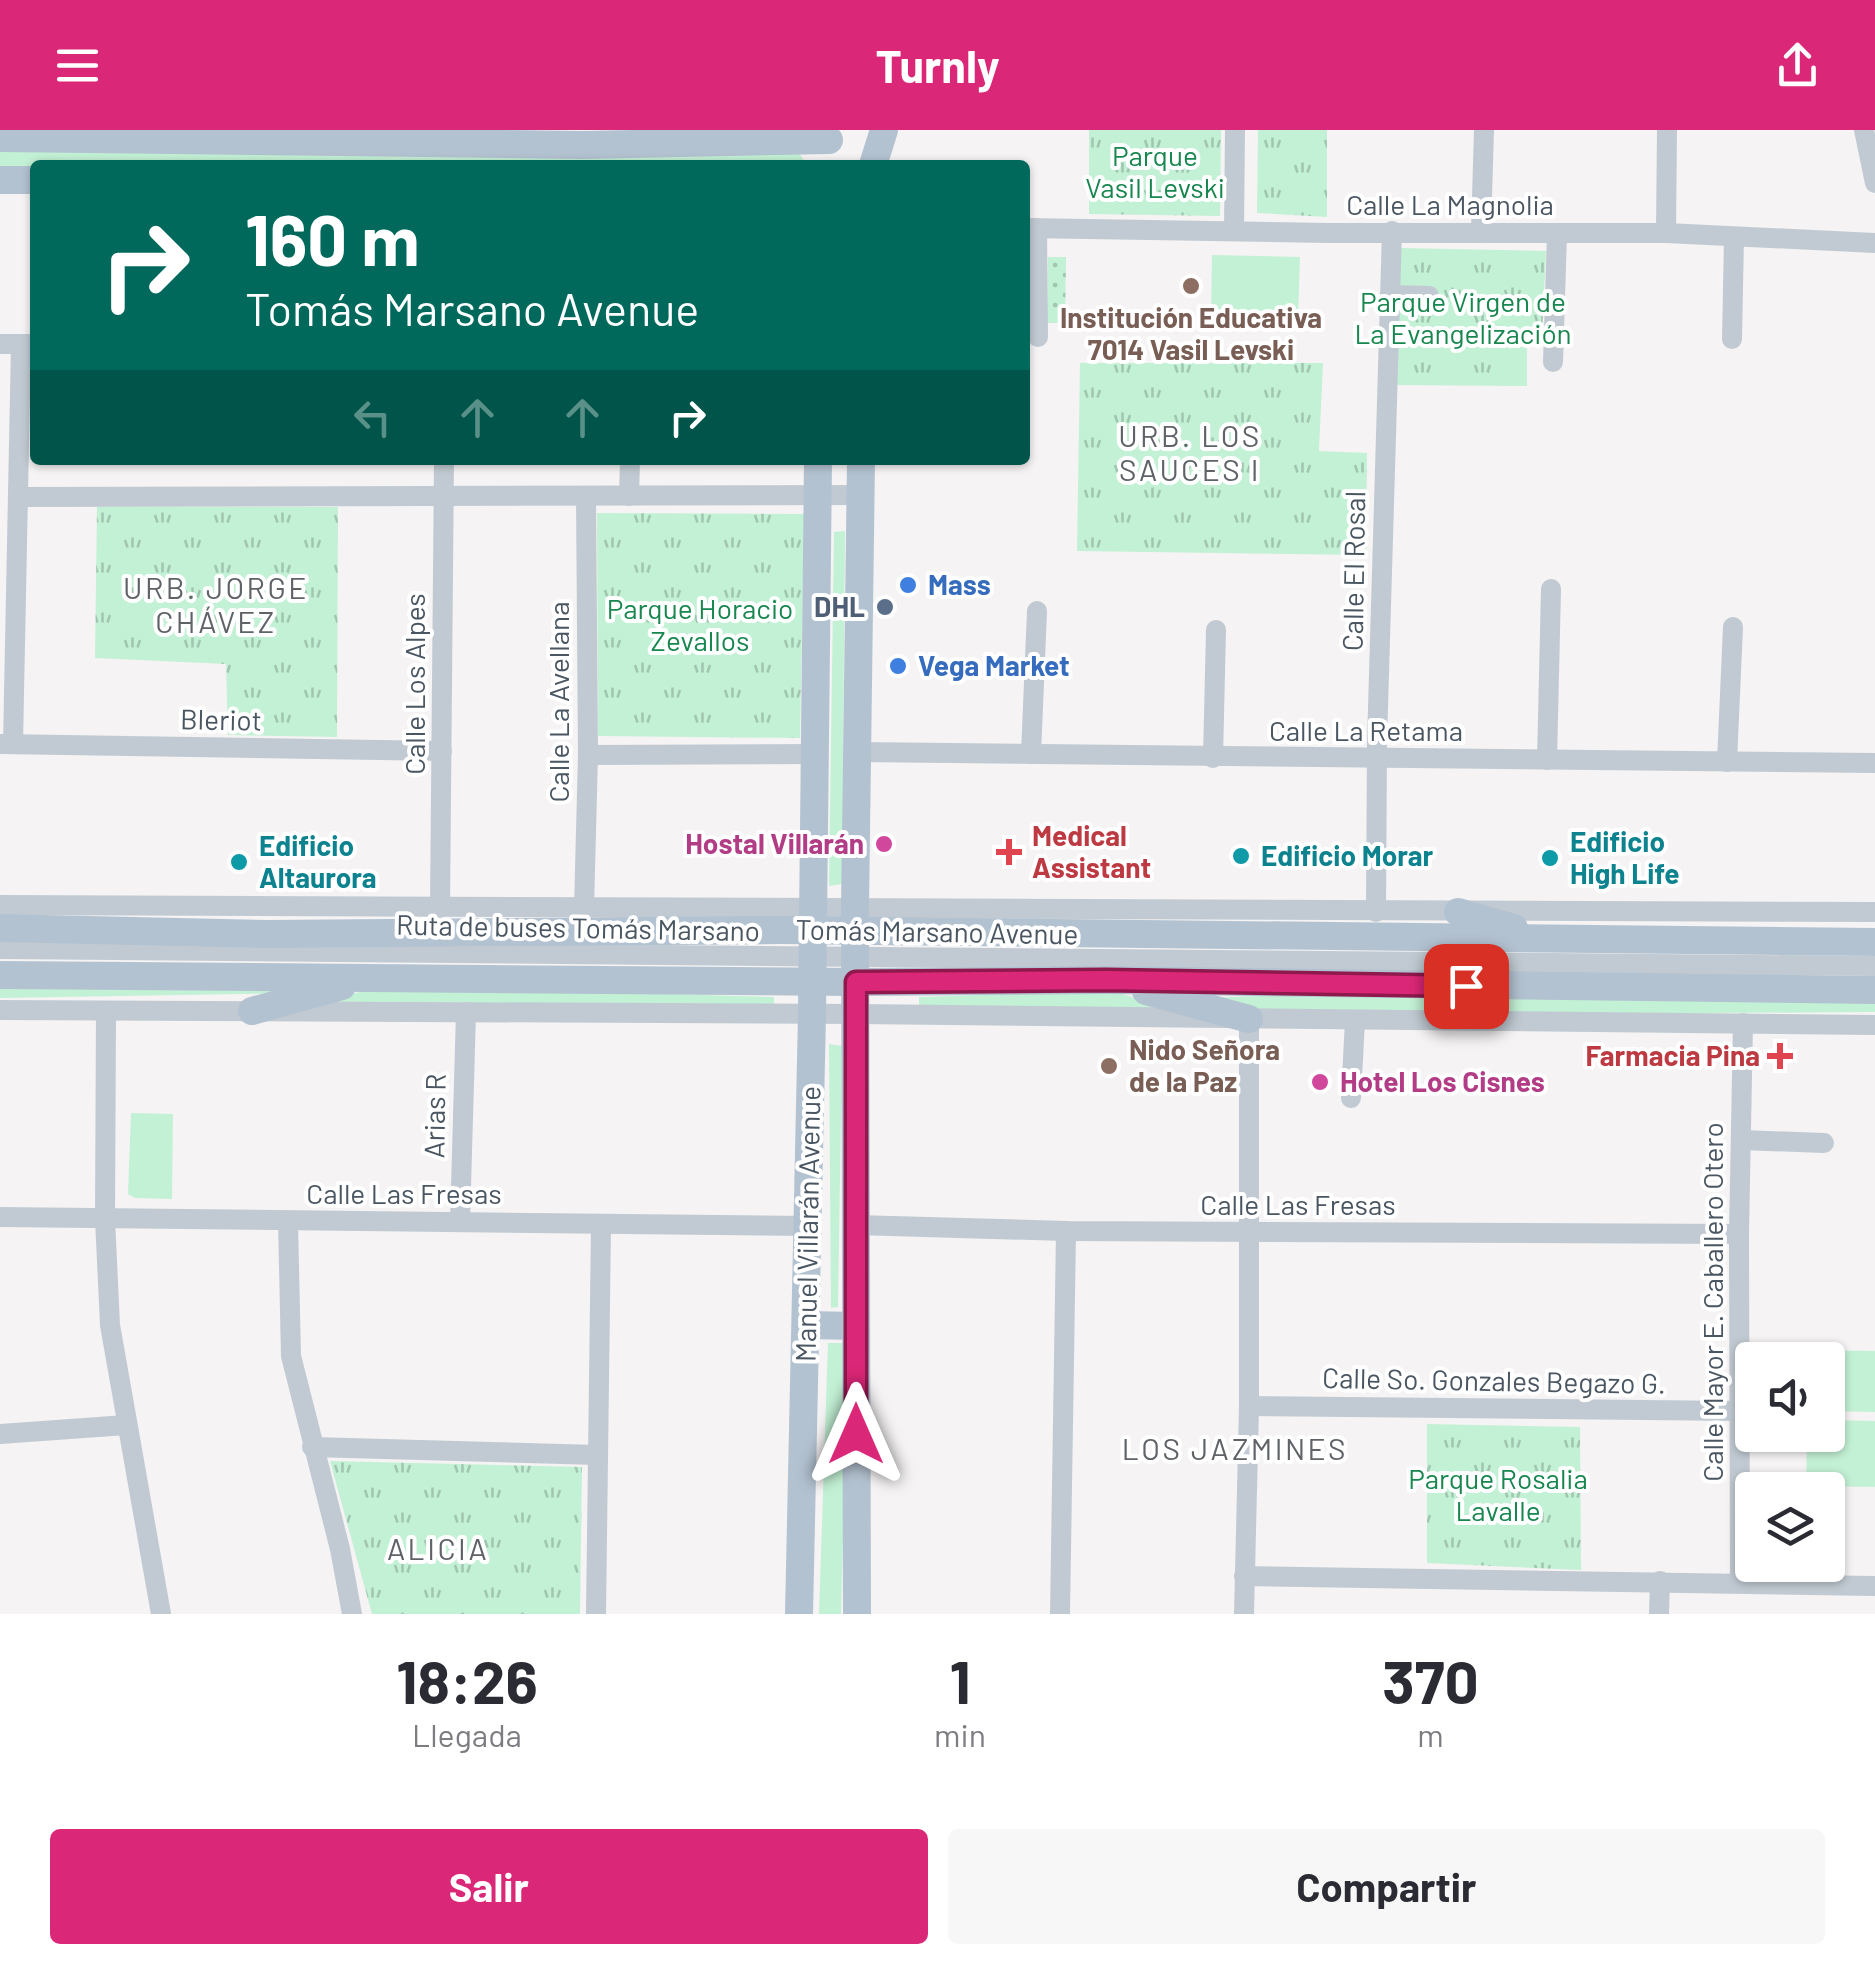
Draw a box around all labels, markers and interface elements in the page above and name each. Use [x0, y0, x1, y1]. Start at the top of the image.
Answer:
icon: menu [50, 38, 105, 93]
text: Turnly [875, 38, 1000, 92]
icon: share [1770, 38, 1825, 93]
park label: Parque Vasil Levski [1085, 138, 1225, 204]
street label: Calle La Magnolia [1346, 187, 1554, 221]
text: 160 m [245, 196, 420, 280]
icon: right [80, 200, 210, 330]
marker: Institución Educativa 7014 Vasil Levski [1180, 275, 1202, 297]
text: Tomás Marsano Avenue [245, 281, 699, 335]
park label: Parque Virgen de La Evangelización [1354, 284, 1572, 350]
place label: Institución Educativa 7014 Vasil Levski [1060, 300, 1322, 366]
icon: left [345, 390, 400, 445]
icon: ahead [450, 390, 505, 445]
icon: ahead [555, 390, 610, 445]
icon: right [660, 390, 715, 445]
district label: URB. LOS SAUCES I [1118, 417, 1262, 487]
street label: Calle El Rosal [1335, 491, 1371, 651]
place label: Mass [928, 567, 991, 601]
district label: URB. JORGE CHÁVEZ [123, 569, 309, 639]
marker: Mass [897, 574, 919, 596]
place label: DHL [814, 589, 865, 623]
park label: Parque Horacio Zevallos [607, 591, 793, 657]
street label: Calle Los Alpes [397, 593, 431, 775]
marker: DHL [874, 596, 896, 618]
street label: Calle La Avellana [541, 602, 575, 802]
place label: Vega Market [918, 648, 1070, 682]
marker: Vega Market [887, 655, 909, 677]
street label: Bleriot [180, 701, 262, 737]
street label: Calle La Retama [1269, 713, 1463, 747]
place label: Medical Assistant [1032, 818, 1151, 884]
place label: Edificio High Life [1570, 824, 1680, 890]
place label: Hostal Villarán [685, 826, 864, 860]
place label: Edificio Altaurora [259, 828, 377, 894]
marker: Hostal Villarán [873, 833, 895, 855]
place label: Edificio Morar [1261, 838, 1434, 872]
marker: Medical Assistant [996, 839, 1022, 865]
marker: Edificio Morar [1230, 845, 1252, 867]
marker: Edificio High Life [1539, 847, 1561, 869]
marker: Edificio Altaurora [228, 851, 250, 873]
street label: Ruta de buses Tomás Marsano [396, 907, 760, 947]
street label: Tomás Marsano Avenue [795, 912, 1079, 950]
pin [1424, 944, 1509, 1029]
icon: arrive [1439, 959, 1494, 1014]
place label: Nido Señora de la Paz [1129, 1032, 1280, 1098]
place label: Farmacia Pina [1586, 1038, 1760, 1072]
marker: Farmacia Pina [1769, 1045, 1791, 1067]
marker: Nido Señora de la Paz [1098, 1055, 1120, 1077]
place label: Hotel Los Cisnes [1340, 1064, 1545, 1098]
marker: Hotel Los Cisnes [1309, 1071, 1331, 1093]
street label: Arias R [416, 1073, 452, 1159]
street label: Manuel Villarán Avenue [788, 1086, 826, 1362]
street label: Calle Mayor E. Caballero Otero [1695, 1122, 1729, 1482]
street label: Calle Las Fresas [306, 1176, 502, 1210]
street label: Calle Las Fresas [1200, 1187, 1396, 1221]
map controls [1735, 1342, 1845, 1582]
button: sound [1735, 1342, 1845, 1452]
street label: Calle So. Gonzales Begazo G. [1322, 1360, 1666, 1400]
position arrow [804, 1382, 908, 1486]
district label: LOS JAZMINES [1122, 1430, 1348, 1466]
park label: Parque Rosalia Lavalle [1408, 1461, 1588, 1527]
button: layers [1735, 1472, 1845, 1582]
district label: ALICIA [387, 1530, 489, 1566]
text: 18:26 [396, 1644, 538, 1716]
text: 1 [949, 1644, 971, 1716]
text: 370 [1382, 1644, 1479, 1716]
text: Llegada [412, 1715, 522, 1753]
text: min [934, 1715, 986, 1753]
text: m [1417, 1715, 1444, 1753]
button: Salir [50, 1829, 928, 1944]
button: Compartir [948, 1829, 1825, 1944]

